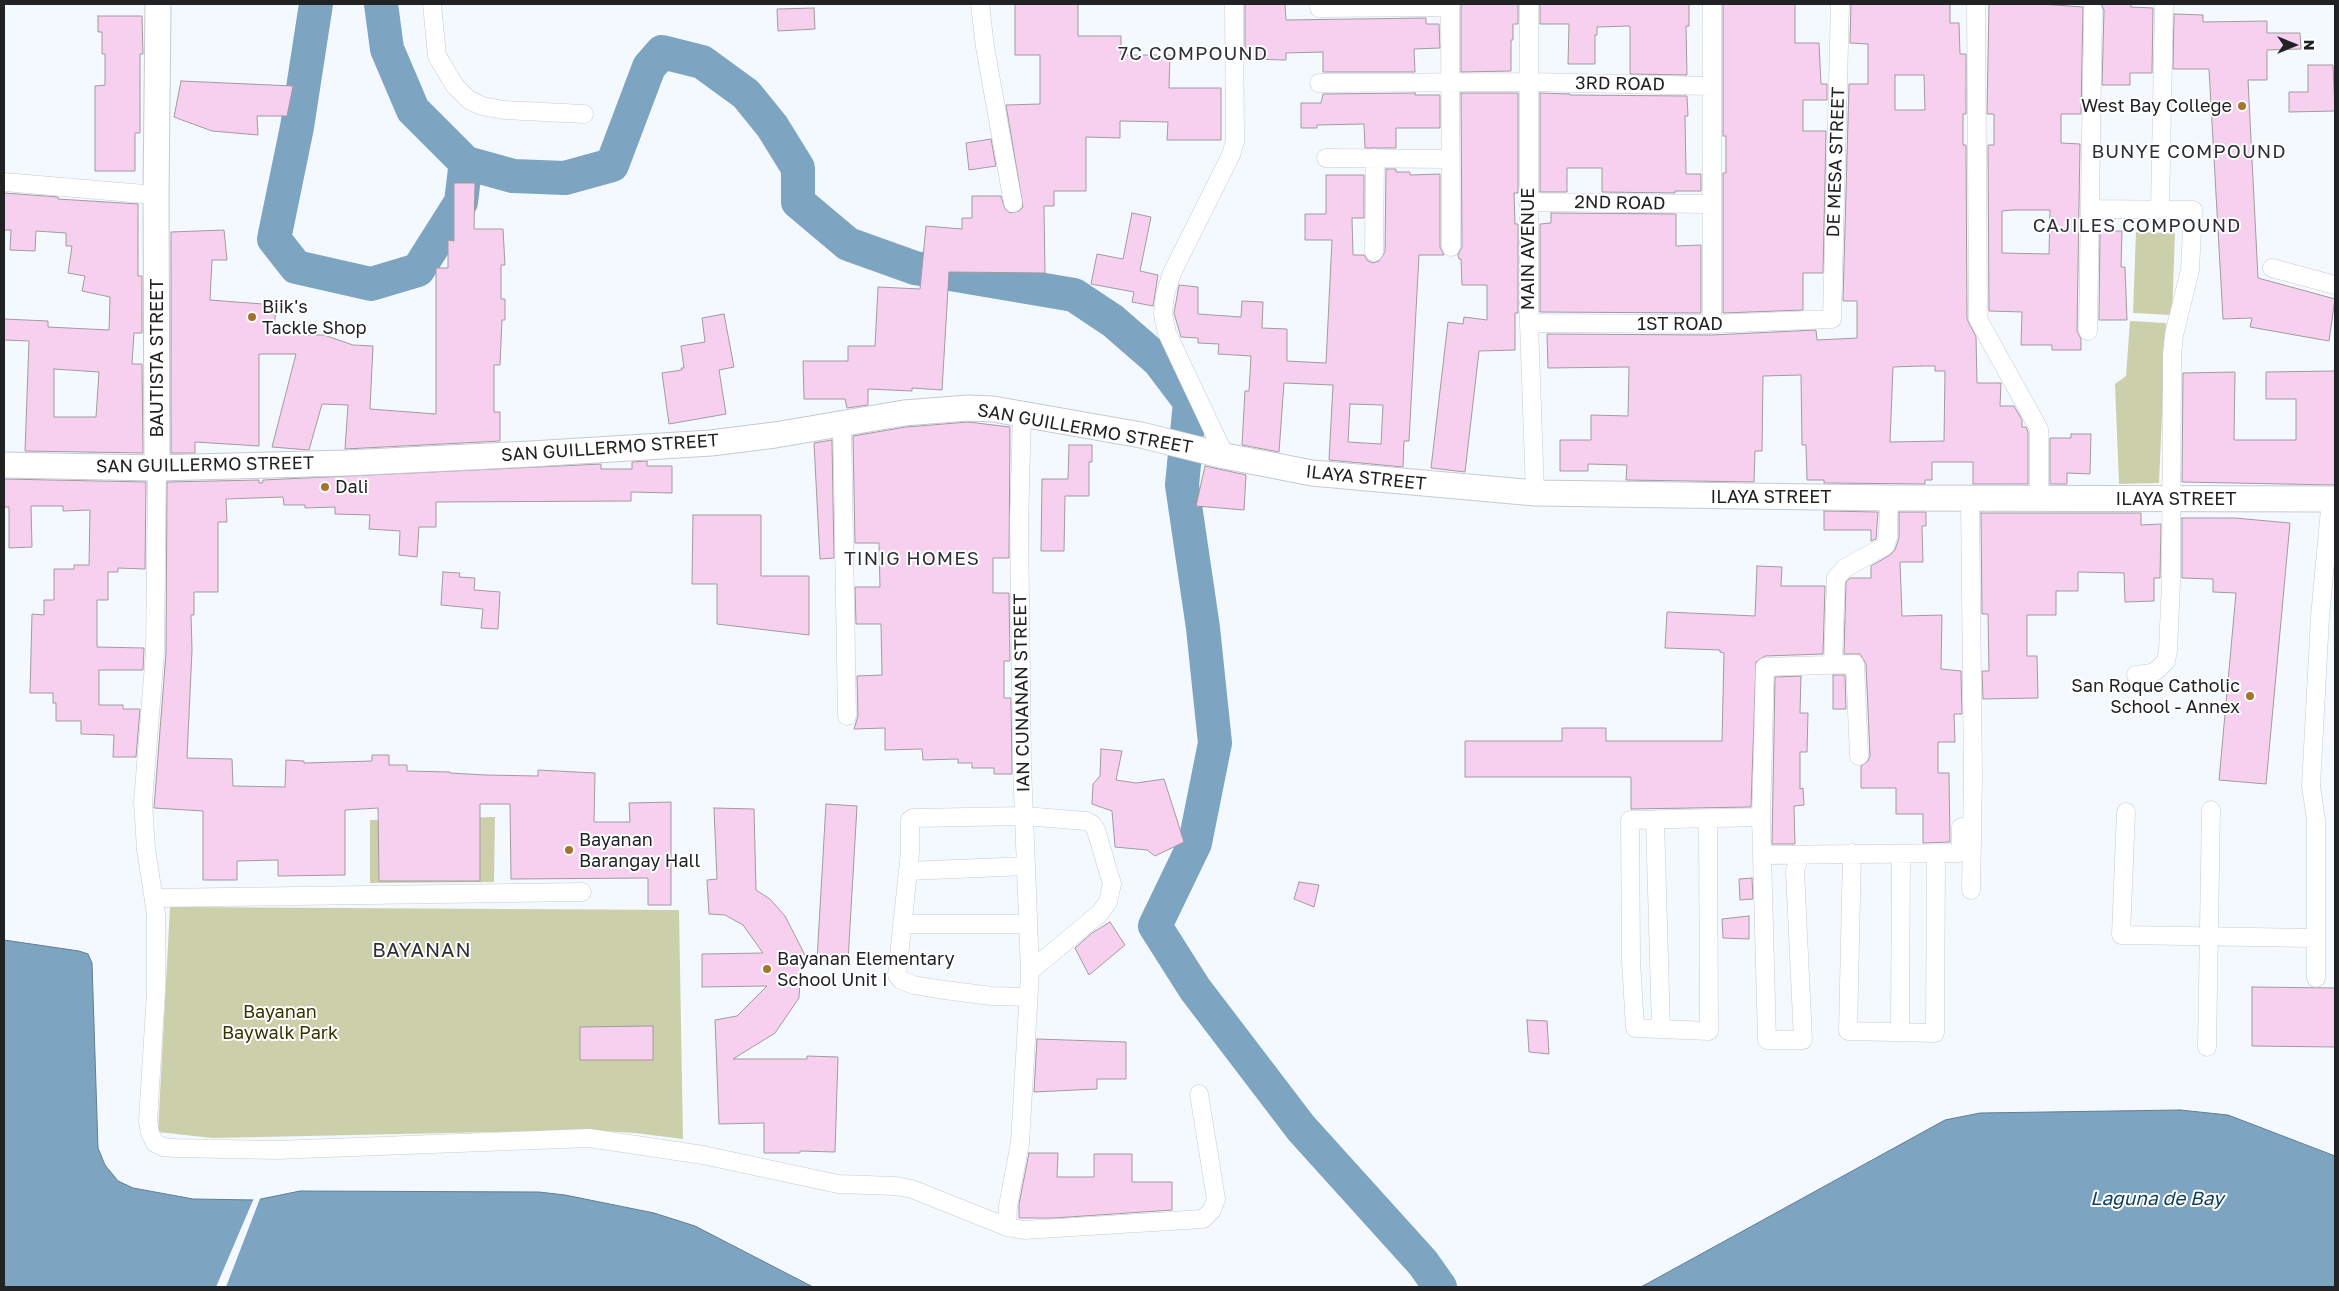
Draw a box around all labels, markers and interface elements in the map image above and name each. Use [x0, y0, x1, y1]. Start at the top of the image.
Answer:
north arrow [2269, 20, 2319, 70]
text: N [2301, 40, 2318, 50]
district label: 7C COMPOUND [1117, 43, 1269, 65]
street label: 3RD ROAD [1575, 72, 1665, 96]
street label: DE MESA STREET [1823, 86, 1849, 238]
place label: West Bay College [2081, 95, 2232, 117]
marker: West Bay College [2236, 100, 2248, 112]
district label: BUNYE COMPOUND [2090, 141, 2288, 163]
street label: MAIN AVENUE [1517, 188, 1539, 310]
street label: 2ND ROAD [1574, 191, 1666, 215]
district label: CAJILES COMPOUND [2031, 215, 2243, 237]
street label: BAUTISTA STREET [146, 279, 168, 437]
place label: Biik's Tackle Shop [262, 296, 367, 338]
marker: Biik's Tackle Shop [246, 311, 258, 323]
street label: 1ST ROAD [1637, 313, 1723, 335]
street label: SAN GUILLERMO STREET [976, 399, 1194, 459]
street label: SAN GUILLERMO STREET [500, 430, 720, 466]
street label: SAN GUILLERMO STREET [96, 452, 314, 478]
street label: ILAYA STREET [1305, 461, 1427, 495]
place label: Dali [335, 476, 368, 498]
marker: Dali [319, 481, 331, 493]
street label: ILAYA STREET [1710, 486, 1832, 508]
street label: ILAYA STREET [2115, 488, 2237, 510]
district label: TINIG HOMES [843, 548, 981, 570]
street label: IAN CUNANAN STREET [1009, 593, 1035, 793]
place label: San Roque Catholic School - Annex [2071, 675, 2240, 718]
marker: San Roque Catholic School - Annex [2244, 690, 2256, 702]
place label: Bayanan Barangay Hall [579, 829, 700, 872]
marker: Bayanan Barangay Hall [563, 844, 575, 856]
district label: BAYANAN [371, 939, 473, 963]
place label: Bayanan Elementary School Unit I [777, 948, 955, 991]
marker: Bayanan Elementary School Unit I [761, 963, 773, 975]
park label: Bayanan Baywalk Park [222, 1001, 338, 1044]
water label: Laguna de Bay [2090, 1188, 2224, 1210]

